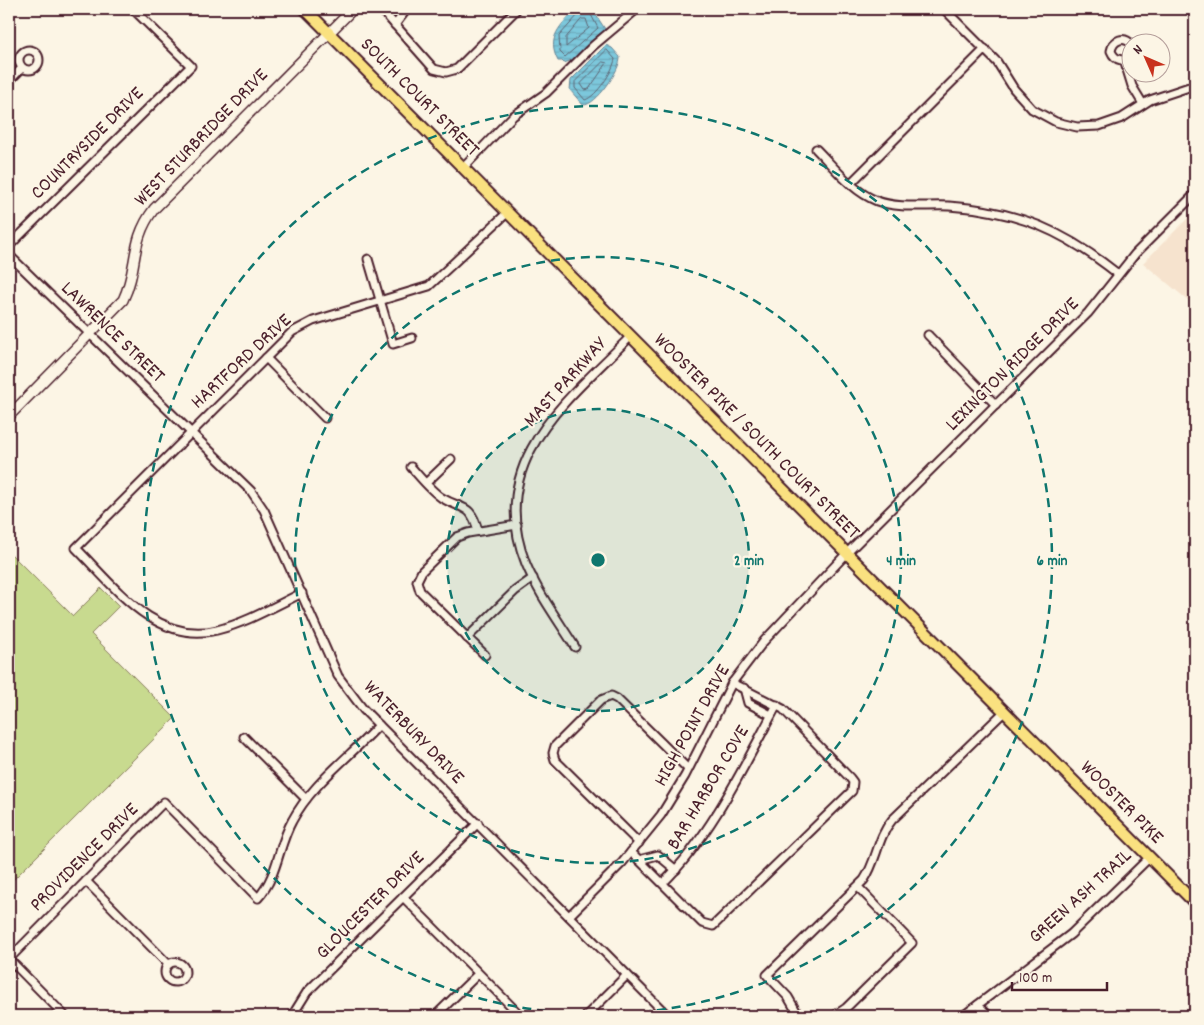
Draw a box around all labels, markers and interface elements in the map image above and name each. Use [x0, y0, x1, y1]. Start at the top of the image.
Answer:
street label: SOUTH COURT STREET [353, 32, 485, 164]
north arrow [1122, 32, 1172, 82]
text: N [1129, 41, 1148, 60]
street label: WEST STURBRIDGE DRIVE [128, 63, 276, 213]
street label: COUNTRYSIDE DRIVE [25, 81, 151, 207]
street label: LAWRENCE STREET [54, 276, 170, 390]
street label: LEXINGTON RIDGE DRIVE [940, 292, 1086, 438]
street label: HARTFORD DRIVE [185, 308, 299, 416]
street label: WOOSTER PIKE / SOUTH COURT STREET [646, 327, 866, 547]
street label: MAST PARKWAY [518, 331, 615, 434]
centre of rings [589, 551, 607, 569]
text: 2 min [734, 551, 764, 573]
text: 4 min [886, 551, 916, 573]
text: 6 min [1037, 551, 1067, 573]
street label: HIGH POINT DRIVE [648, 660, 738, 792]
street label: WATERBURY DRIVE [356, 675, 470, 791]
street label: BAR HARBOR COVE [661, 720, 757, 856]
street label: WOOSTER PIKE [1073, 755, 1169, 851]
street label: PROVIDENCE DRIVE [24, 797, 146, 919]
street label: GREEN ASH TRAIL [1023, 843, 1139, 951]
street label: GLOUCESTER DRIVE [310, 845, 432, 967]
scale bar [1012, 960, 1106, 992]
text: 100 m [1019, 968, 1052, 990]

